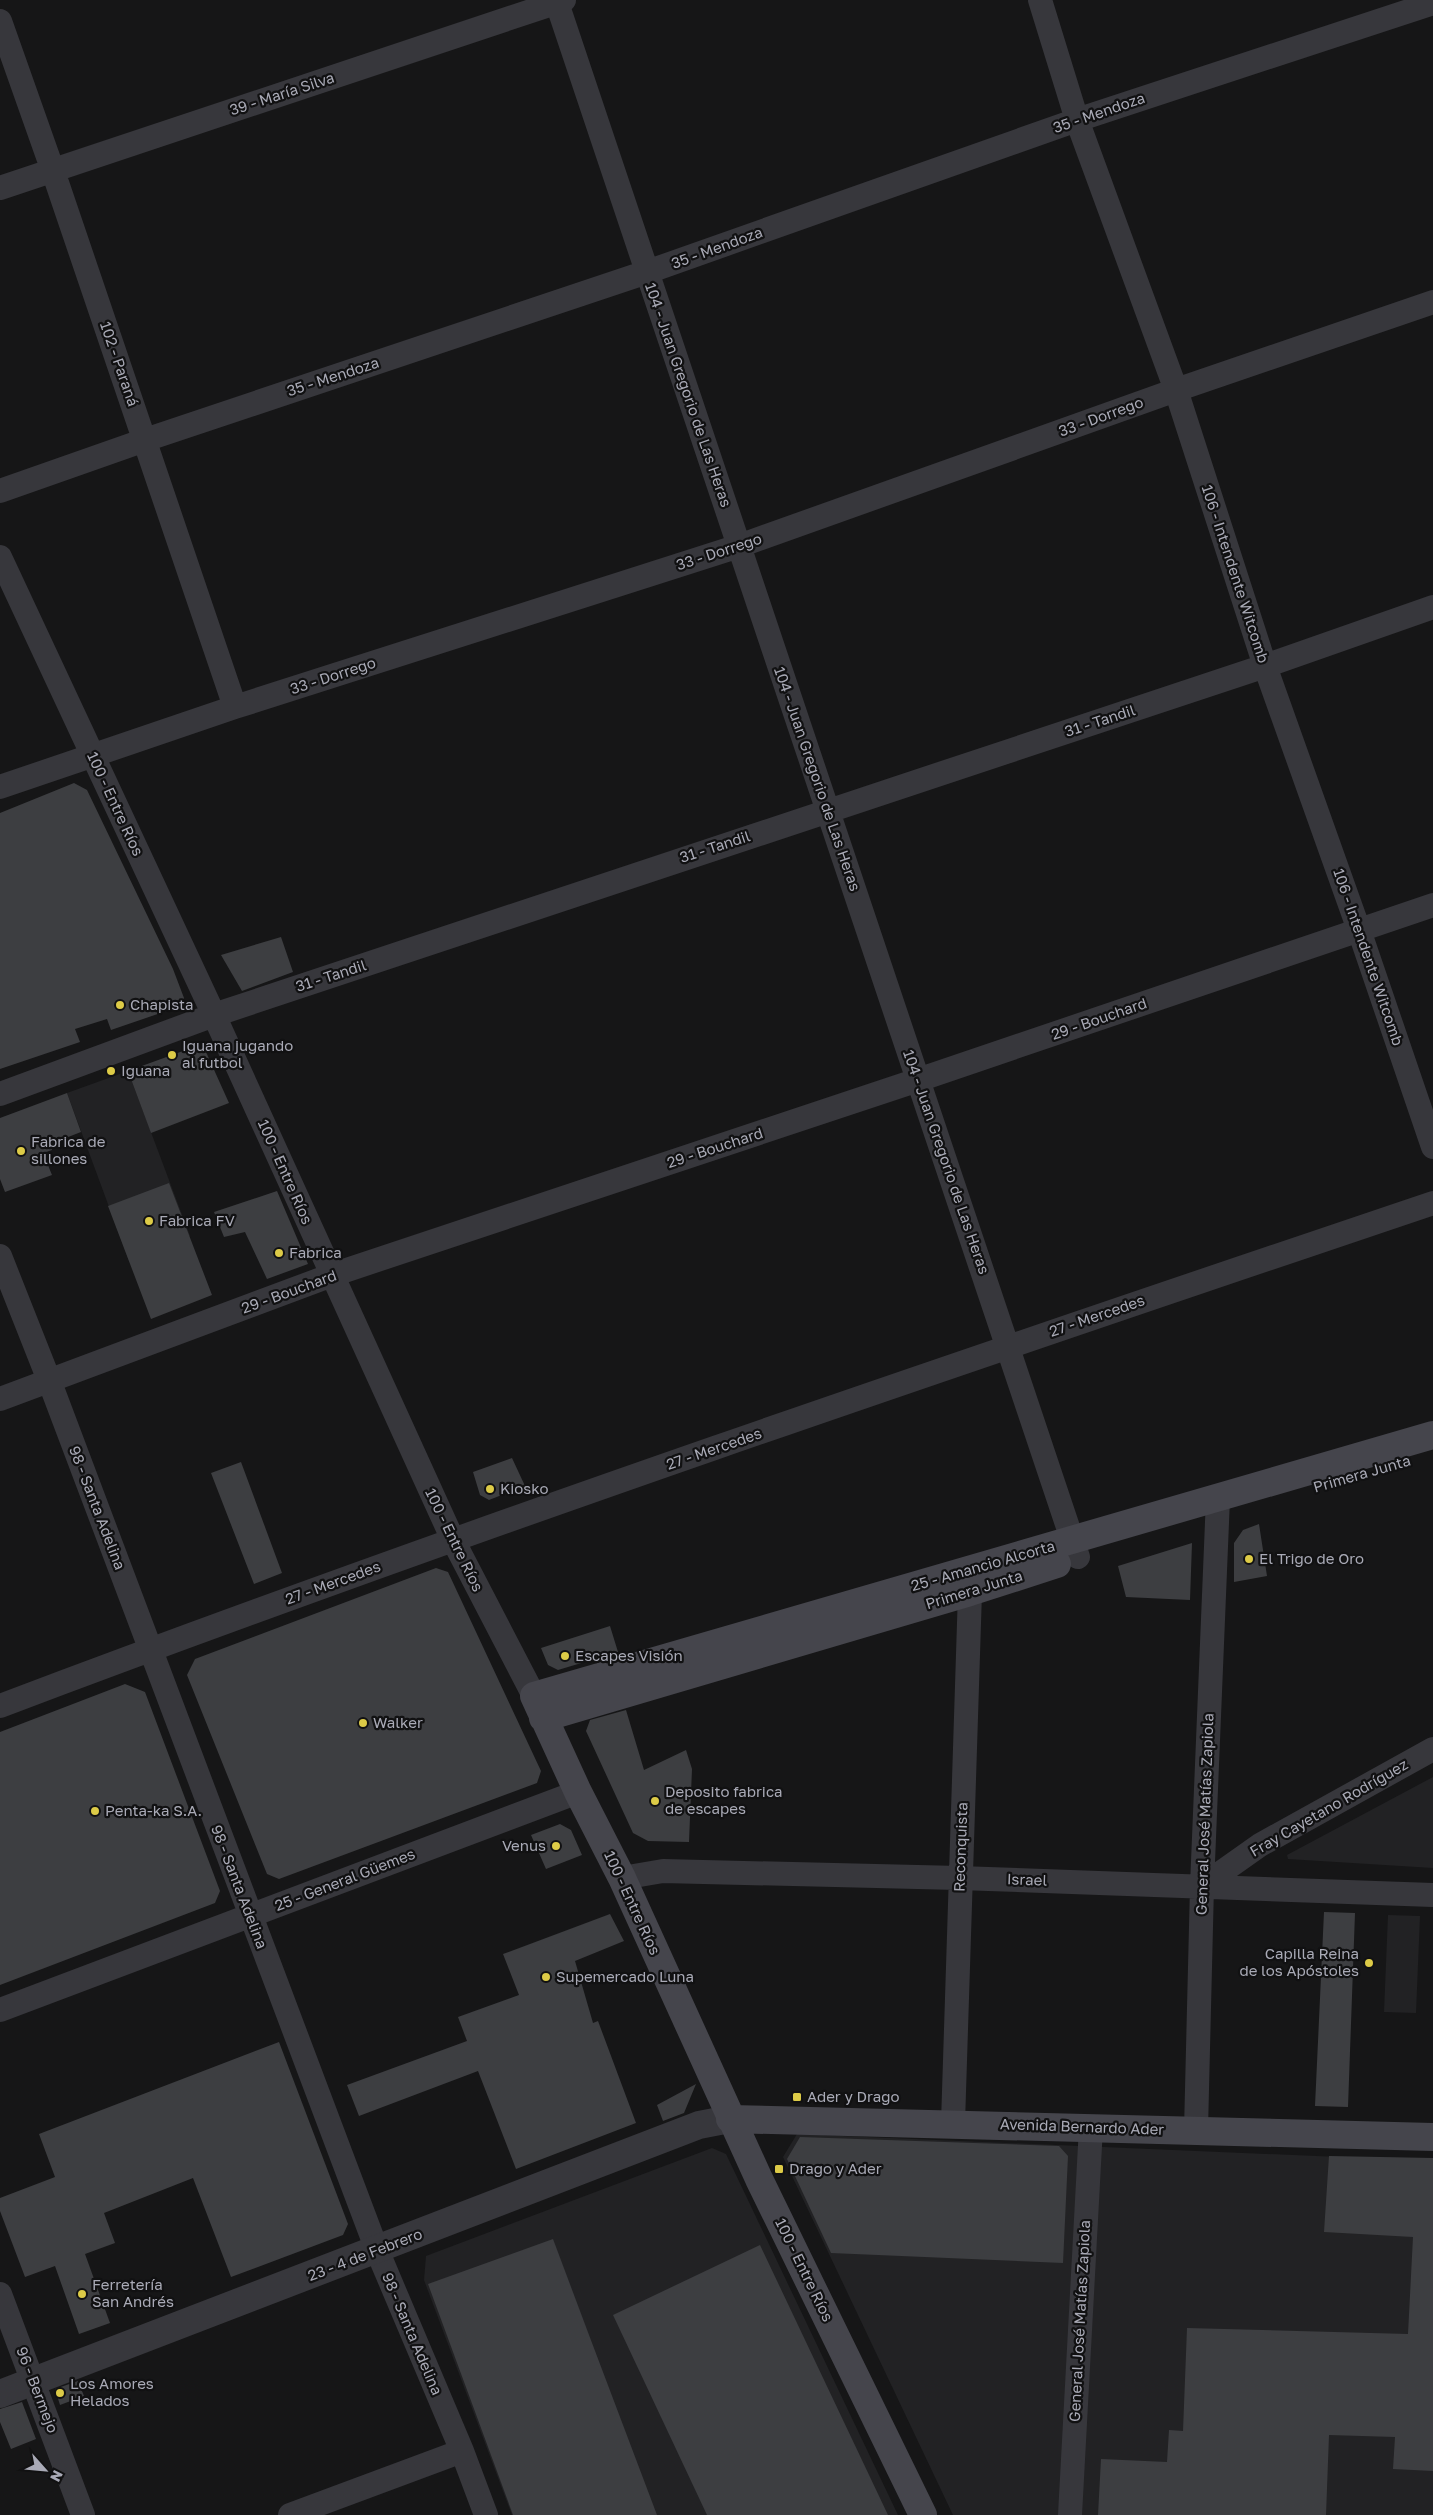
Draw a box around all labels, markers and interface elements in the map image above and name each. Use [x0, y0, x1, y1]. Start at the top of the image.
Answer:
street label: 39 - María Silva [227, 68, 336, 118]
street label: 35 - Mendoza [1050, 88, 1147, 136]
street label: 35 - Mendoza [669, 222, 765, 272]
street label: 104 - Juan Gregorio de Las Heras [642, 280, 736, 509]
street label: 102 - Paraná [97, 319, 143, 408]
street label: 35 - Mendoza [284, 353, 381, 399]
street label: 33 - Dorrego [1056, 392, 1145, 440]
street label: 106 - Intendente Witcomb [1199, 482, 1273, 665]
street label: 33 - Dorrego [674, 529, 764, 573]
street label: 33 - Dorrego [288, 653, 378, 697]
street label: 104 - Juan Gregorio de Las Heras [771, 664, 865, 893]
street label: 31 - Tandil [1062, 700, 1137, 740]
street label: 100 - Entre Ríos [84, 749, 148, 858]
street label: 31 - Tandil [677, 826, 752, 866]
street label: 106 - Intendente Witcomb [1330, 866, 1408, 1048]
street label: 31 - Tandil [293, 955, 368, 995]
street label: 29 - Bouchard [1049, 993, 1149, 1043]
place label: Chapista [130, 995, 194, 1013]
marker: Chapista [114, 999, 126, 1011]
place label: Iguana jugando al futbol [182, 1036, 293, 1071]
street label: 104 - Juan Gregorio de Las Heras [900, 1047, 994, 1276]
marker: Iguana jugando al futbol [166, 1049, 178, 1061]
place label: Iguana [121, 1061, 170, 1079]
marker: Iguana [105, 1065, 117, 1077]
street label: 100 - Entre Ríos [255, 1116, 317, 1227]
street label: 29 - Bouchard [664, 1123, 765, 1171]
place label: Fabrica de sillones [31, 1132, 106, 1167]
marker: Fabrica de sillones [15, 1145, 27, 1157]
place label: Fabrica FV [159, 1211, 235, 1229]
marker: Fabrica FV [143, 1215, 155, 1227]
place label: Fabrica [289, 1243, 342, 1261]
marker: Fabrica [273, 1247, 285, 1259]
street label: 29 - Bouchard [239, 1266, 339, 1317]
street label: 27 - Mercedes [1047, 1290, 1147, 1340]
street label: 27 - Mercedes [664, 1423, 764, 1473]
street label: 98 - Santa Adelina [66, 1443, 130, 1572]
street label: Primera Junta [1311, 1451, 1413, 1496]
place label: Kiosko [500, 1479, 549, 1497]
marker: Kiosko [484, 1483, 496, 1495]
street label: 100 - Entre Ríos [422, 1485, 488, 1594]
street label: 25 - Amancio Alcorta [909, 1536, 1057, 1594]
place label: El Trigo de Oro [1259, 1549, 1364, 1567]
marker: El Trigo de Oro [1243, 1553, 1255, 1565]
street label: 27 - Mercedes [283, 1557, 383, 1608]
street label: Primera Junta [923, 1566, 1024, 1612]
place label: Escapes Visión [575, 1646, 683, 1664]
marker: Escapes Visión [559, 1650, 571, 1662]
place label: Walker [373, 1713, 423, 1731]
street label: General José Matías Zapiola [1191, 1713, 1217, 1915]
marker: Walker [357, 1717, 369, 1729]
street label: Fray Cayetano Rodríguez [1246, 1754, 1411, 1860]
place label: Deposito fabrica de escapes [665, 1782, 783, 1817]
marker: Deposito fabrica de escapes [649, 1795, 661, 1807]
place label: Penta-ka S.A. [105, 1801, 202, 1819]
street label: Reconquista [949, 1802, 971, 1892]
marker: Penta-ka S.A. [89, 1805, 101, 1817]
street label: 98 - Santa Adelina [208, 1822, 272, 1951]
place label: Venus [502, 1836, 546, 1854]
marker: Venus [550, 1840, 562, 1852]
street label: 25 - General Güemes [272, 1844, 417, 1914]
street label: 100 - Entre Ríos [601, 1848, 665, 1957]
street label: Israel [1007, 1869, 1048, 1889]
place label: Capilla Reina de los Apóstoles [1239, 1944, 1359, 1979]
marker: Capilla Reina de los Apóstoles [1363, 1957, 1375, 1969]
place label: Supemercado Luna [556, 1967, 694, 1985]
marker: Supemercado Luna [540, 1971, 552, 1983]
place label: Ader y Drago [807, 2087, 899, 2105]
marker: Ader y Drago [791, 2091, 803, 2103]
street label: Avenida Bernardo Ader [1000, 2114, 1165, 2138]
place label: Drago y Ader [789, 2159, 882, 2177]
marker: Drago y Ader [773, 2163, 785, 2175]
street label: 100 - Entre Ríos [772, 2215, 838, 2324]
street label: General José Matías Zapiola [1065, 2220, 1093, 2422]
street label: 23 - 4 de Febrero [305, 2224, 424, 2284]
street label: 98 - Santa Adelina [379, 2270, 447, 2397]
place label: Ferretería San Andrés [92, 2275, 174, 2310]
marker: Ferretería San Andrés [76, 2288, 88, 2300]
street label: 96 - Bermejo [13, 2344, 63, 2435]
place label: Los Amores Helados [70, 2374, 154, 2409]
marker: Los Amores Helados [54, 2387, 66, 2399]
north arrow [20, 2445, 70, 2495]
text: N [47, 2468, 67, 2485]

